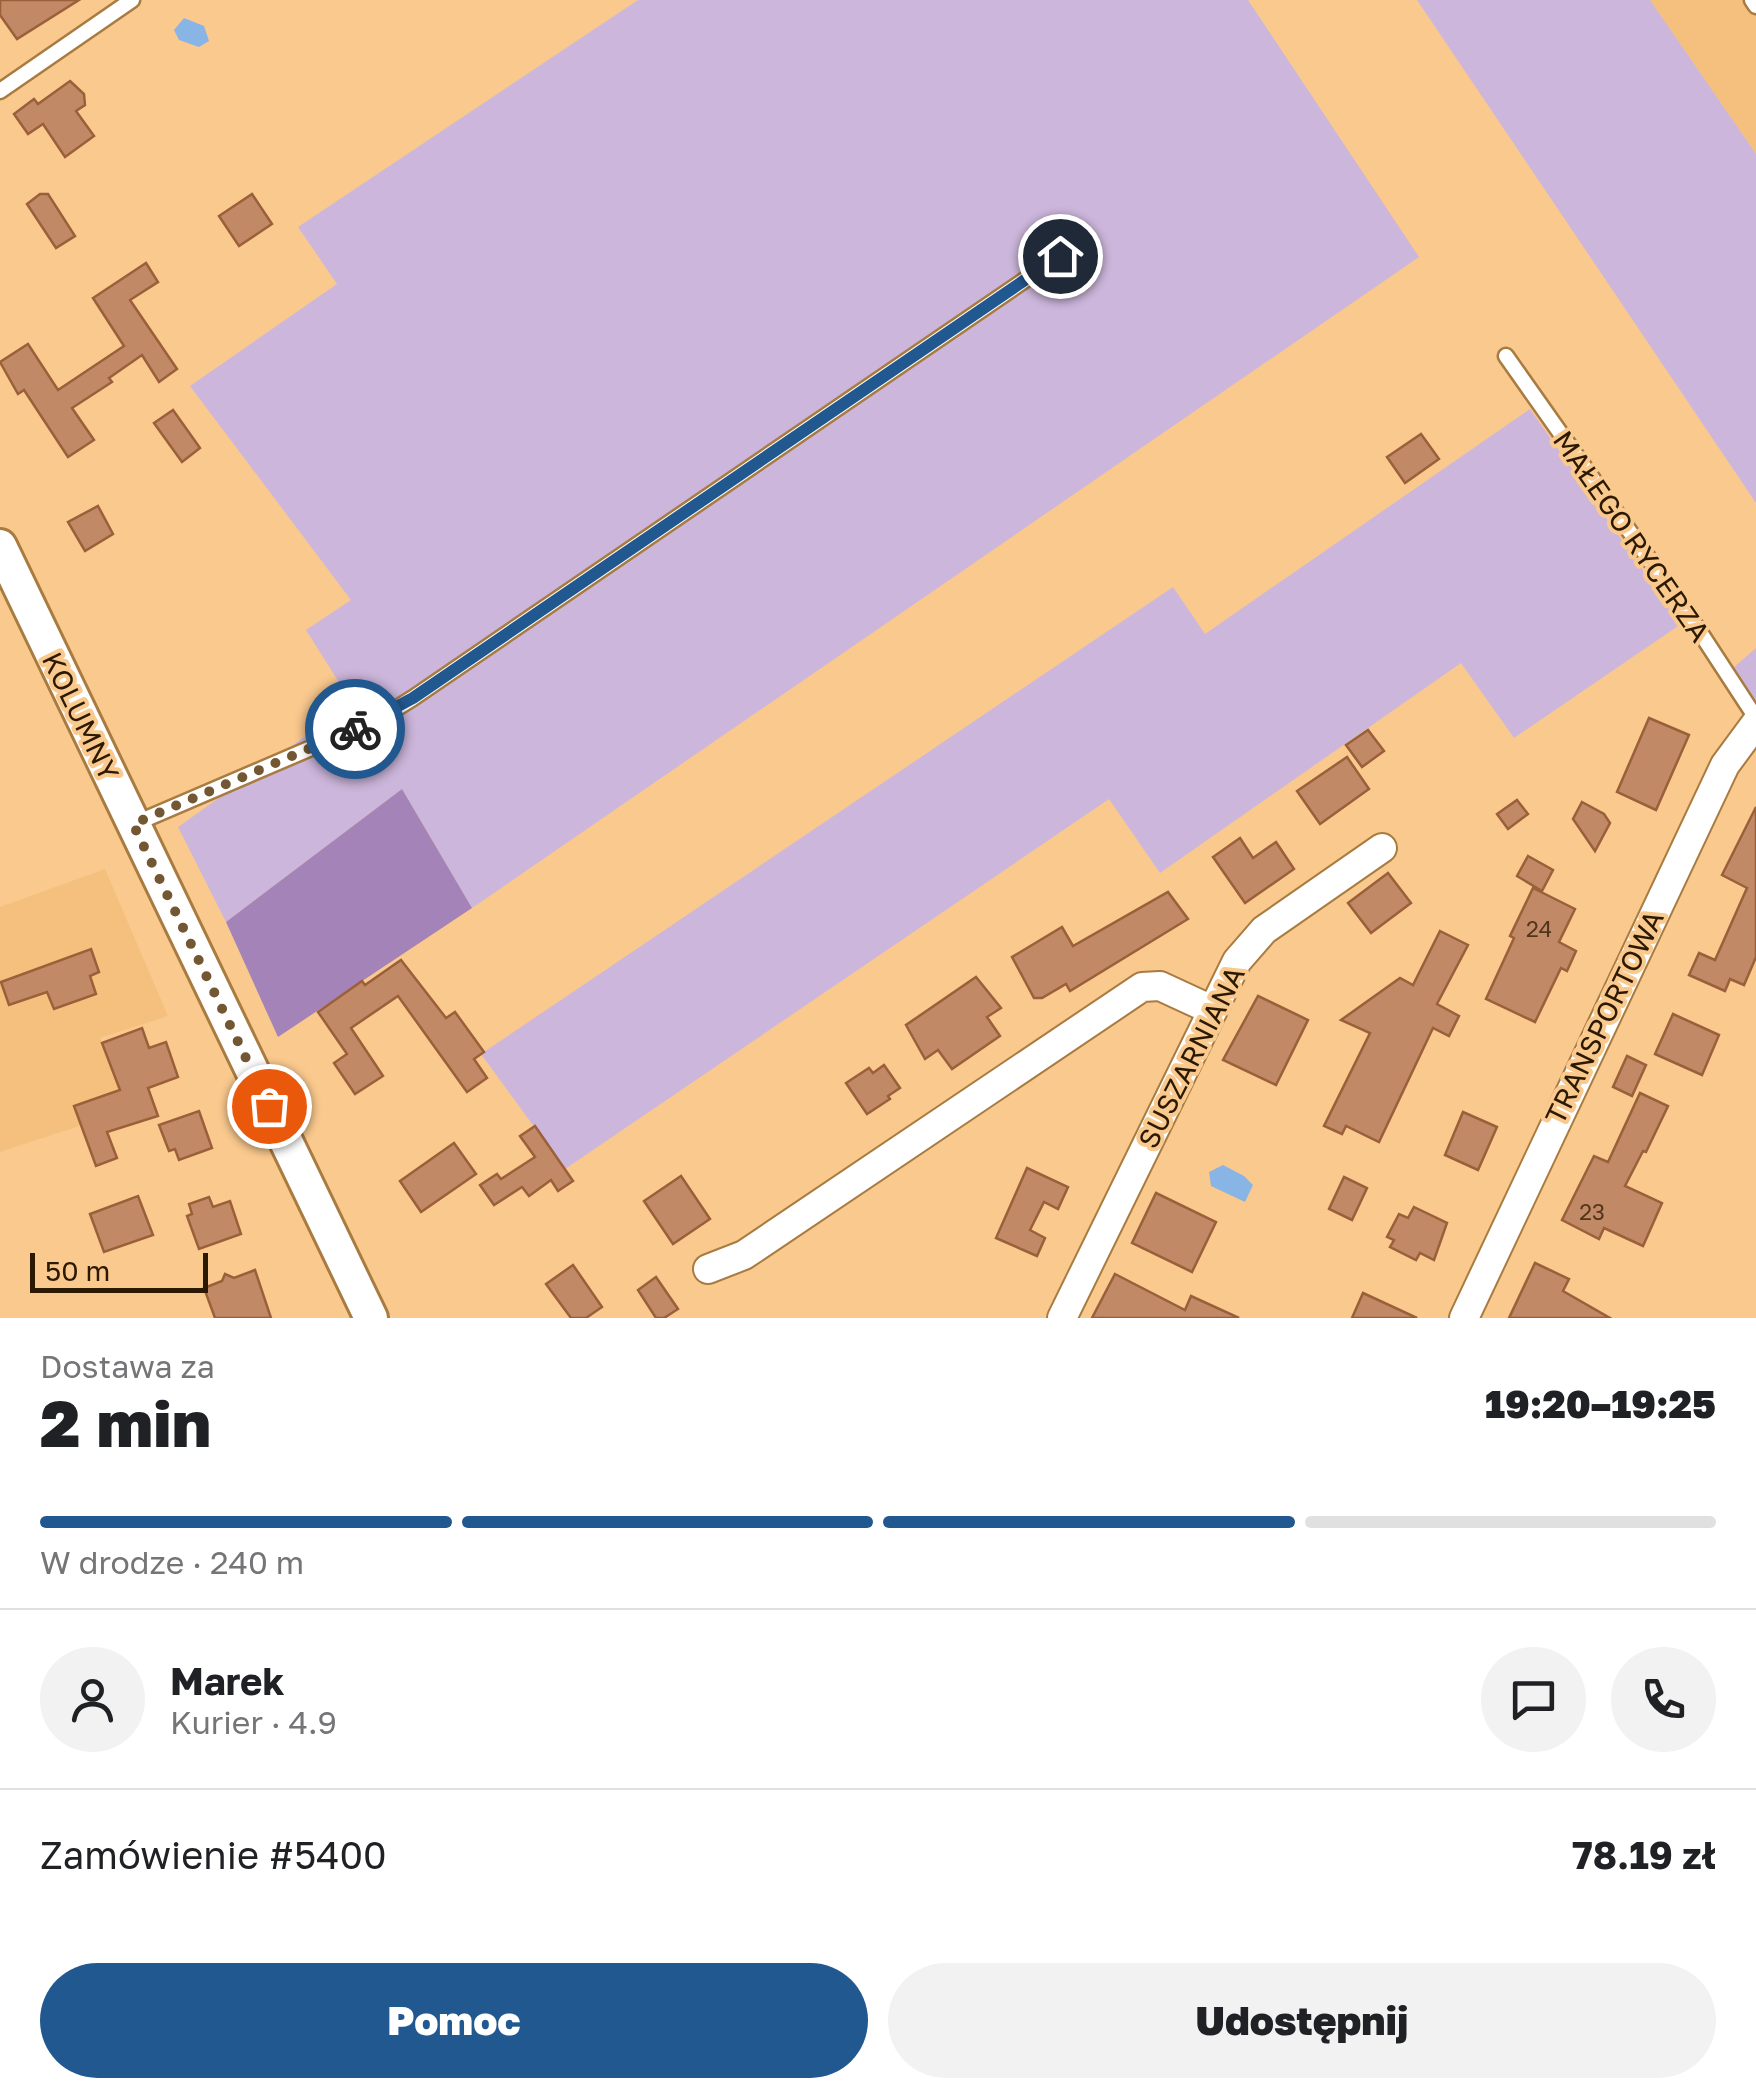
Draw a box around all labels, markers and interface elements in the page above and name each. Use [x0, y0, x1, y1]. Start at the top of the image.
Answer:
pin [1018, 214, 1103, 299]
icon: home [1033, 229, 1088, 284]
street label: MAŁEGO RYCERZA [1547, 424, 1717, 648]
street label: KOLUMNY [36, 647, 126, 785]
courier [305, 679, 405, 779]
icon: bike [328, 702, 383, 757]
street label: TRANSPORTOWA [1538, 905, 1670, 1129]
house number: 24 [1526, 915, 1552, 942]
street label: SUSZARNIANA [1131, 960, 1251, 1153]
pin [227, 1064, 312, 1149]
icon: bag [242, 1079, 297, 1134]
house number: 23 [1579, 1198, 1605, 1225]
scale bar [30, 1248, 208, 1292]
text: 50 m [45, 1254, 110, 1287]
text: Dostawa za [40, 1347, 215, 1385]
text: 19:20–19:25 [1485, 1381, 1716, 1426]
text: 2 min [40, 1383, 211, 1461]
text: W drodze · 240 m [40, 1543, 304, 1581]
button: person [40, 1647, 145, 1752]
button: chat [1481, 1647, 1586, 1752]
button: phone [1611, 1647, 1716, 1752]
text: Marek [170, 1658, 285, 1703]
text: Kurier · 4.9 [170, 1703, 337, 1741]
text: Zamówienie #5400 [40, 1832, 387, 1877]
text: 78.19 zł [1572, 1832, 1716, 1877]
button: Pomoc [40, 1963, 868, 2078]
button: Udostępnij [888, 1963, 1716, 2078]

